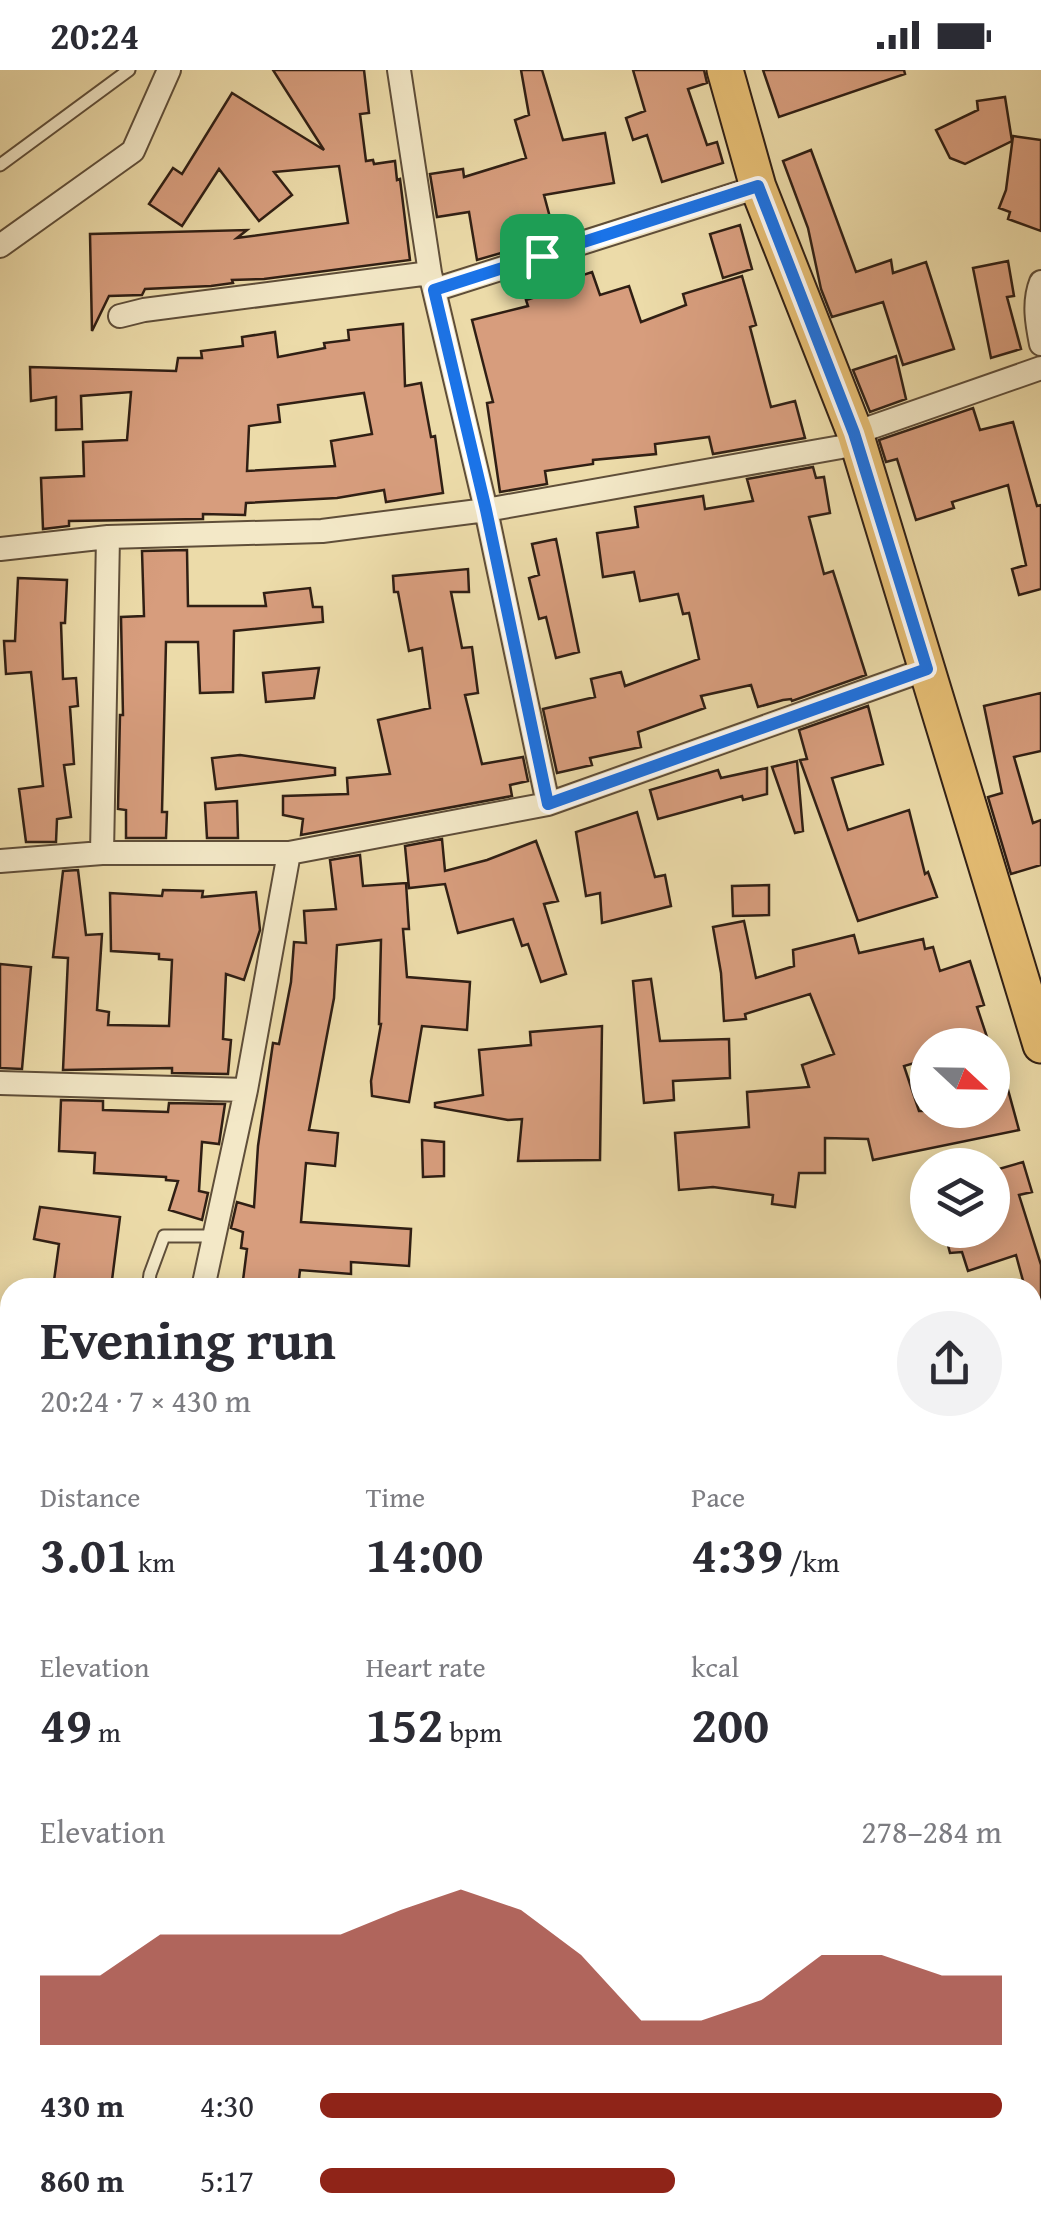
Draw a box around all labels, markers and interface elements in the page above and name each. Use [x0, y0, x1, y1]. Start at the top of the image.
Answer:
text: 20:24 [50, 7, 140, 63]
pin [500, 214, 585, 299]
icon: arrive [515, 229, 570, 284]
north arrow [910, 1028, 1010, 1128]
map controls [910, 1028, 1010, 1248]
button: layers [910, 1148, 1010, 1248]
text: Evening run [40, 1299, 336, 1379]
button: share [897, 1311, 1002, 1416]
text: 20:24 · 7 × 430 m [40, 1377, 251, 1424]
text: Distance [40, 1476, 140, 1517]
text: Time [366, 1476, 425, 1517]
text: Pace [691, 1476, 745, 1517]
text: 3.01 [40, 1517, 132, 1590]
text: 14:00 [366, 1517, 483, 1590]
text: 4:39 [691, 1517, 783, 1590]
text: km [132, 1541, 175, 1582]
text: /km [783, 1541, 840, 1582]
text: Elevation [40, 1646, 150, 1687]
text: Heart rate [366, 1646, 486, 1687]
text: kcal [691, 1646, 739, 1687]
text: 49 [40, 1687, 92, 1760]
text: 152 [366, 1687, 443, 1760]
text: 200 [691, 1687, 769, 1760]
text: m [92, 1711, 121, 1752]
text: bpm [443, 1711, 502, 1752]
text: Elevation [40, 1808, 165, 1855]
text: 278–284 m [861, 1808, 1002, 1855]
text: 430 m [40, 2082, 124, 2129]
text: 4:30 [200, 2082, 254, 2129]
text: 860 m [40, 2157, 124, 2204]
text: 5:17 [200, 2157, 254, 2204]

